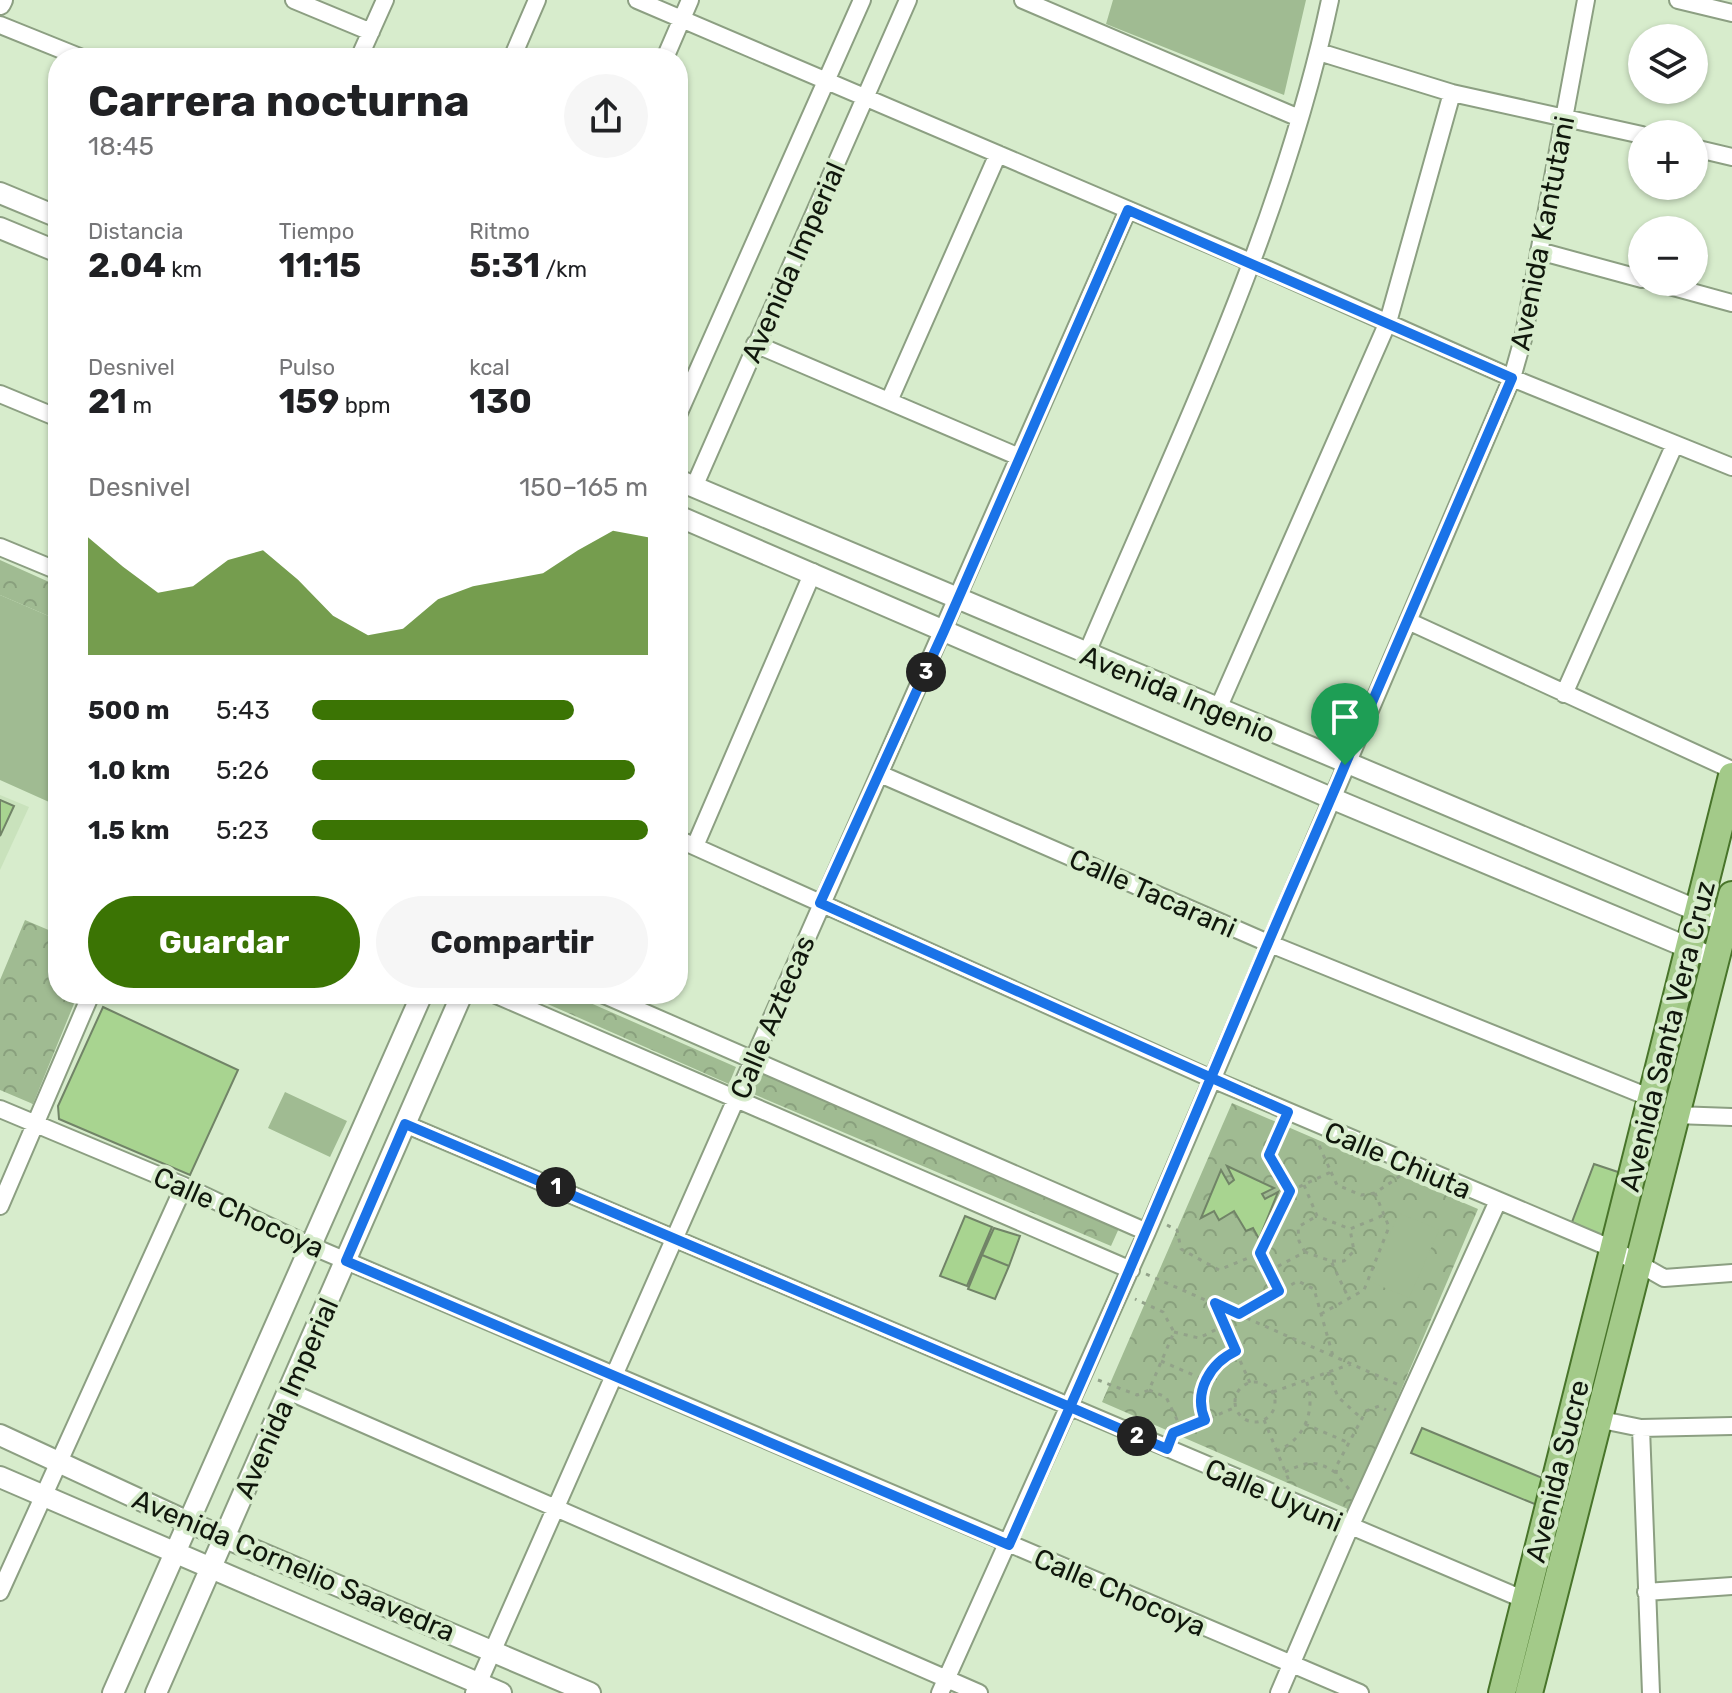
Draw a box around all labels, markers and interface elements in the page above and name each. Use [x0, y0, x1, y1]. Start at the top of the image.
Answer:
map controls [1628, 24, 1708, 296]
button: layers [1628, 24, 1708, 104]
button: share [564, 74, 648, 158]
text: Carrera nocturna [88, 75, 470, 127]
street label: Avenida Kantutani [1504, 113, 1581, 353]
button: + [1628, 120, 1708, 200]
text: 18:45 [88, 131, 154, 162]
street label: Avenida Imperial [734, 157, 852, 368]
button: − [1628, 216, 1708, 296]
text: Distancia [88, 218, 183, 245]
text: Tiempo [279, 218, 354, 245]
text: Ritmo [469, 218, 530, 245]
text: 2.04 [88, 245, 166, 286]
text: 11:15 [279, 245, 361, 286]
text: 5:31 [469, 245, 540, 286]
text: km [166, 256, 202, 283]
text: /km [540, 256, 587, 283]
text: Desnivel [88, 354, 175, 381]
text: Pulso [279, 354, 335, 381]
text: kcal [469, 354, 510, 381]
text: 21 [88, 381, 127, 422]
text: 159 [279, 381, 339, 422]
text: 130 [469, 381, 532, 422]
text: m [127, 392, 152, 419]
text: bpm [339, 392, 390, 419]
text: Desnivel [88, 472, 191, 503]
text: 150–165 m [519, 472, 648, 503]
street label: Avenida Ingenio [1076, 639, 1280, 750]
pin: 3 [906, 652, 946, 692]
text: 3 [919, 658, 933, 685]
pin [1311, 683, 1379, 765]
text: 500 m [88, 695, 170, 726]
text: 5:43 [216, 695, 270, 726]
icon: arrive [1323, 695, 1367, 739]
text: 1.0 km [88, 755, 170, 786]
text: 5:26 [216, 755, 269, 786]
text: 1.5 km [88, 815, 170, 846]
text: 5:23 [216, 815, 269, 846]
street label: Calle Tacarani [1064, 842, 1241, 945]
street label: Avenida Santa Vera Cruz [1613, 877, 1722, 1195]
button: Guardar [88, 896, 360, 988]
button: Compartir [376, 896, 648, 988]
street label: Calle Aztecas [723, 930, 822, 1104]
street label: Calle Chiuta [1320, 1115, 1476, 1206]
street label: Calle Chocoya [148, 1160, 329, 1265]
pin: 1 [536, 1167, 576, 1207]
text: 1 [551, 1173, 561, 1200]
street label: Avenida Imperial [227, 1293, 345, 1504]
street label: Avenida Sucre [1519, 1376, 1596, 1566]
pin: 2 [1117, 1416, 1157, 1456]
text: 2 [1130, 1422, 1144, 1449]
street label: Calle Uyuni [1200, 1452, 1347, 1539]
street label: Avenida Cornelio Saavedra [128, 1482, 460, 1648]
street label: Calle Chocoya [1029, 1541, 1211, 1643]

